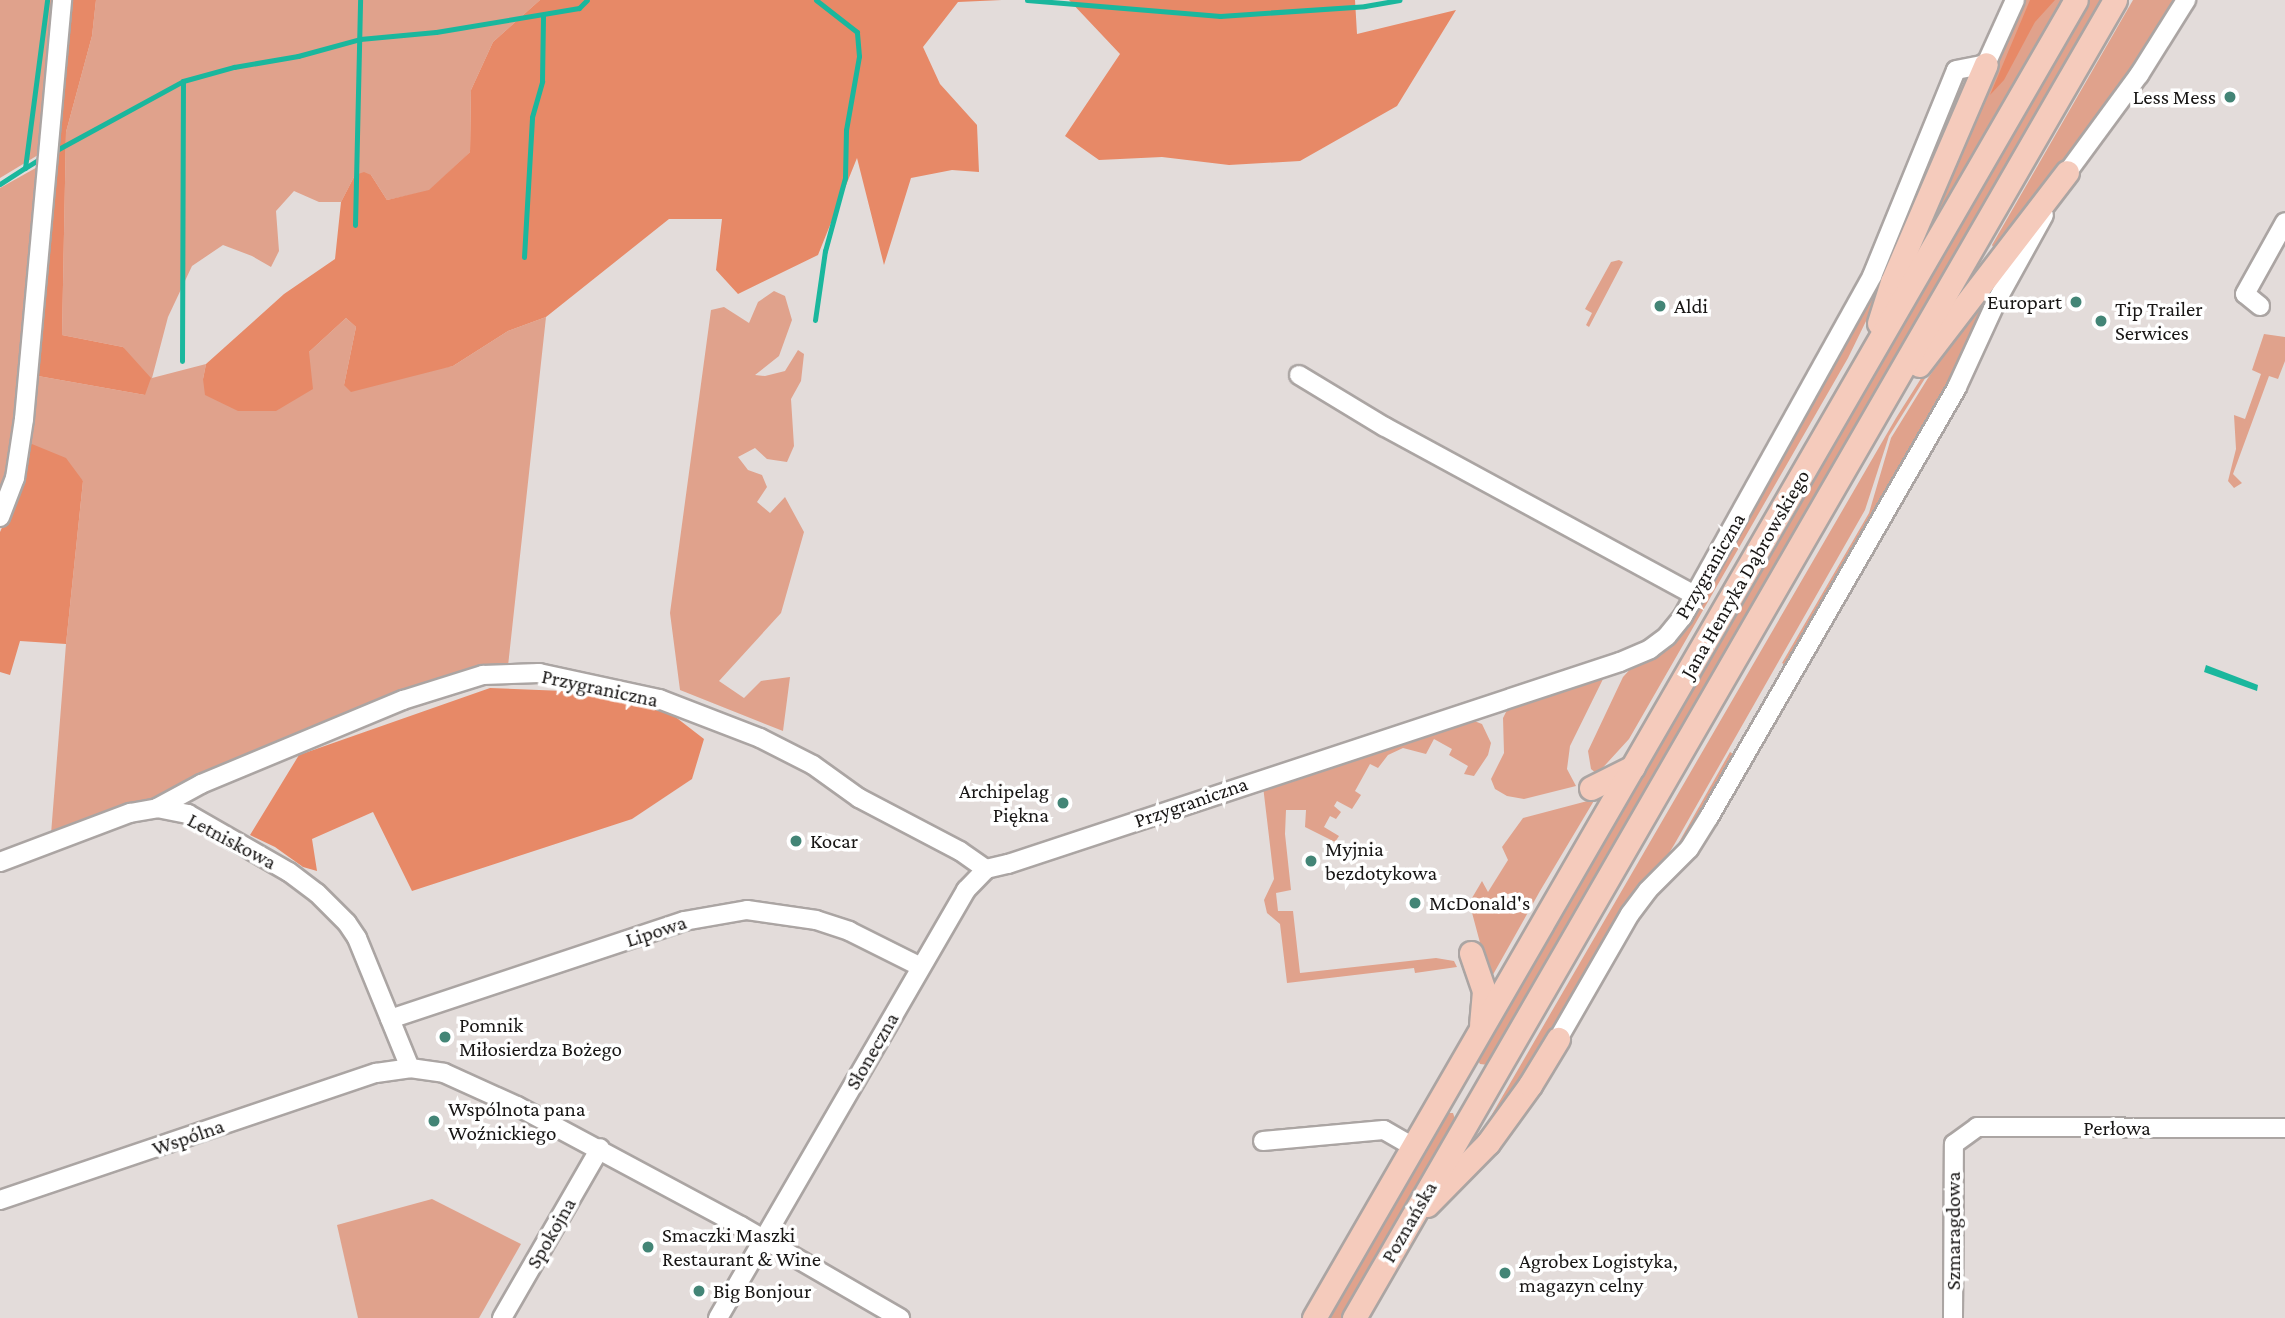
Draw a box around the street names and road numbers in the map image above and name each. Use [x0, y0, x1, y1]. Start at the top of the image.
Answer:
street label: Jana Henryka Dąbrowskiego [1675, 465, 1815, 683]
street label: Przygraniczna [1669, 508, 1751, 624]
street label: Przygraniczna [539, 663, 661, 713]
street label: Przygraniczna [1131, 771, 1251, 833]
street label: Letniskowa [183, 807, 281, 875]
street label: Lipowa [622, 909, 690, 953]
street label: Słoneczna [840, 1008, 904, 1094]
street label: Wspólna [149, 1113, 227, 1161]
street label: Perłowa [2083, 1115, 2151, 1141]
street label: Szmaragdowa [1940, 1172, 1966, 1290]
street label: Poznańska [1376, 1177, 1442, 1267]
street label: Spokojna [521, 1193, 581, 1273]

